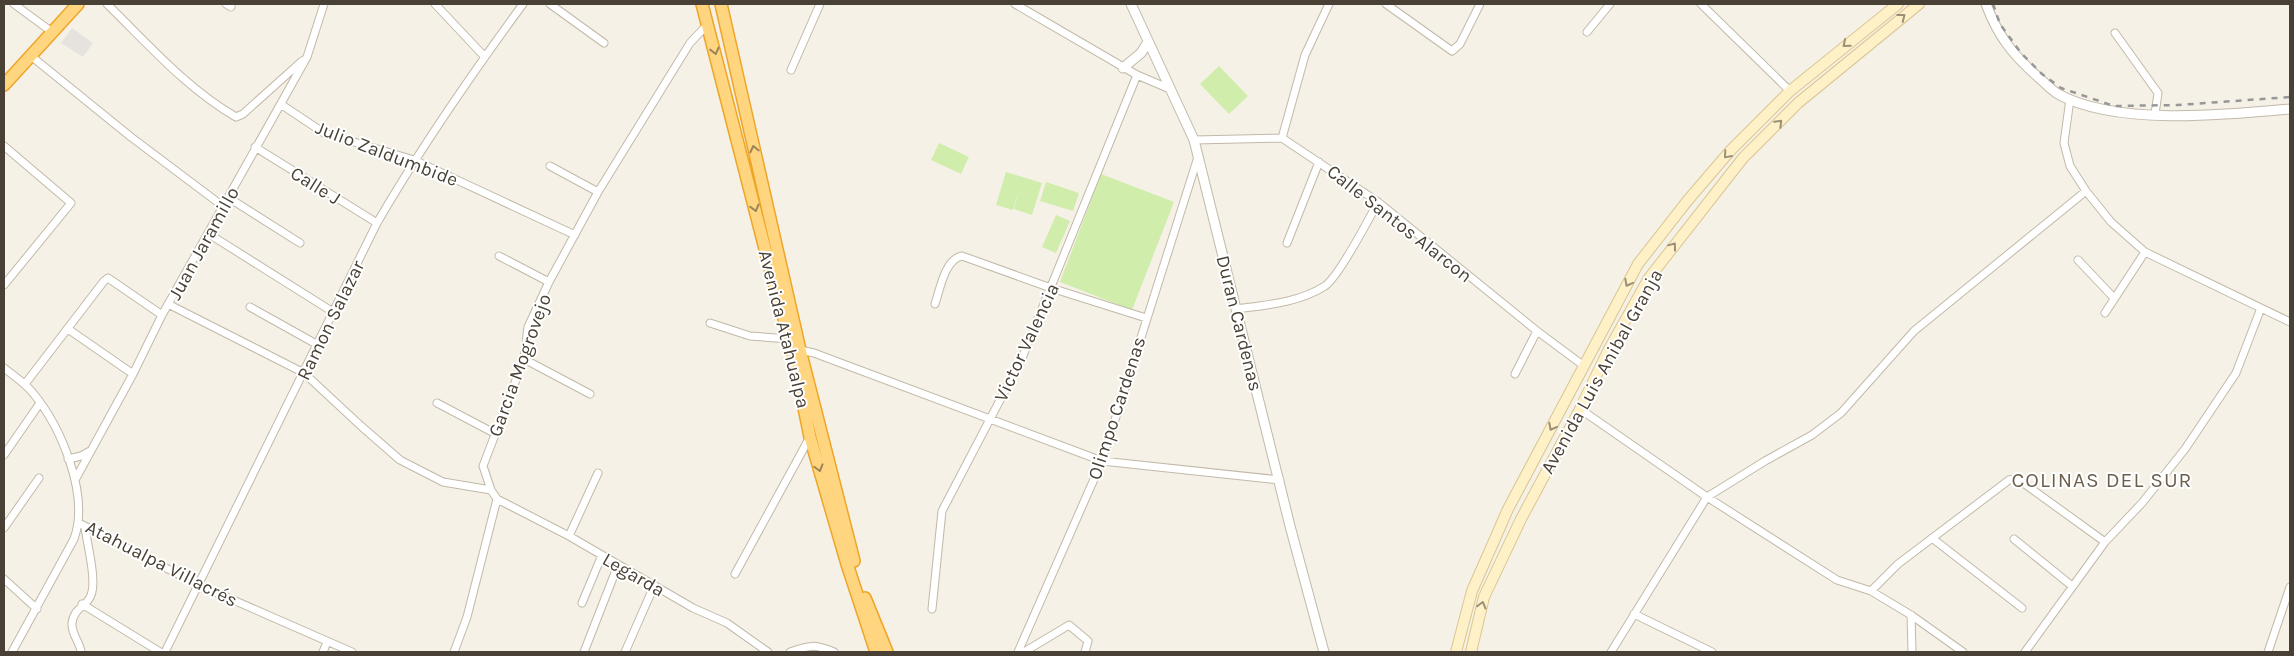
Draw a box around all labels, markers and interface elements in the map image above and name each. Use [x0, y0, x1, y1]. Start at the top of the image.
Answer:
one-way arrow [1896, 14, 1906, 23]
one-way arrow [1842, 39, 1851, 48]
one-way arrow [709, 46, 719, 54]
street label: Julio Zaldumbide [312, 117, 461, 191]
one-way arrow [1773, 120, 1782, 129]
one-way arrow [749, 144, 760, 153]
one-way arrow [1724, 149, 1733, 158]
street label: Calle Santos Alarcon [1323, 160, 1476, 287]
street label: Calle J [286, 162, 344, 210]
street label: Juan Jaramillo [164, 183, 244, 304]
one-way arrow [750, 204, 760, 212]
one-way arrow [1667, 242, 1676, 252]
street label: Avenida Atahualpa [754, 248, 814, 410]
street label: Duran Cardenas [1212, 253, 1267, 393]
street label: Ramon Salazar [292, 257, 369, 384]
street label: Avenida Luis Anibal Granja [1536, 265, 1667, 478]
one-way arrow [1624, 278, 1634, 287]
street label: Victor Valencia [990, 280, 1064, 405]
street label: Garcia Mogrovejo [484, 291, 556, 440]
street label: Olimpo Cardenas [1083, 334, 1150, 483]
one-way arrow [1548, 422, 1558, 431]
one-way arrow [813, 463, 823, 471]
district label: COLINAS DEL SUR [2012, 468, 2192, 492]
street label: Atahualpa Villacrés [82, 516, 241, 612]
street label: Legarda [598, 548, 669, 601]
one-way arrow [1476, 600, 1487, 609]

